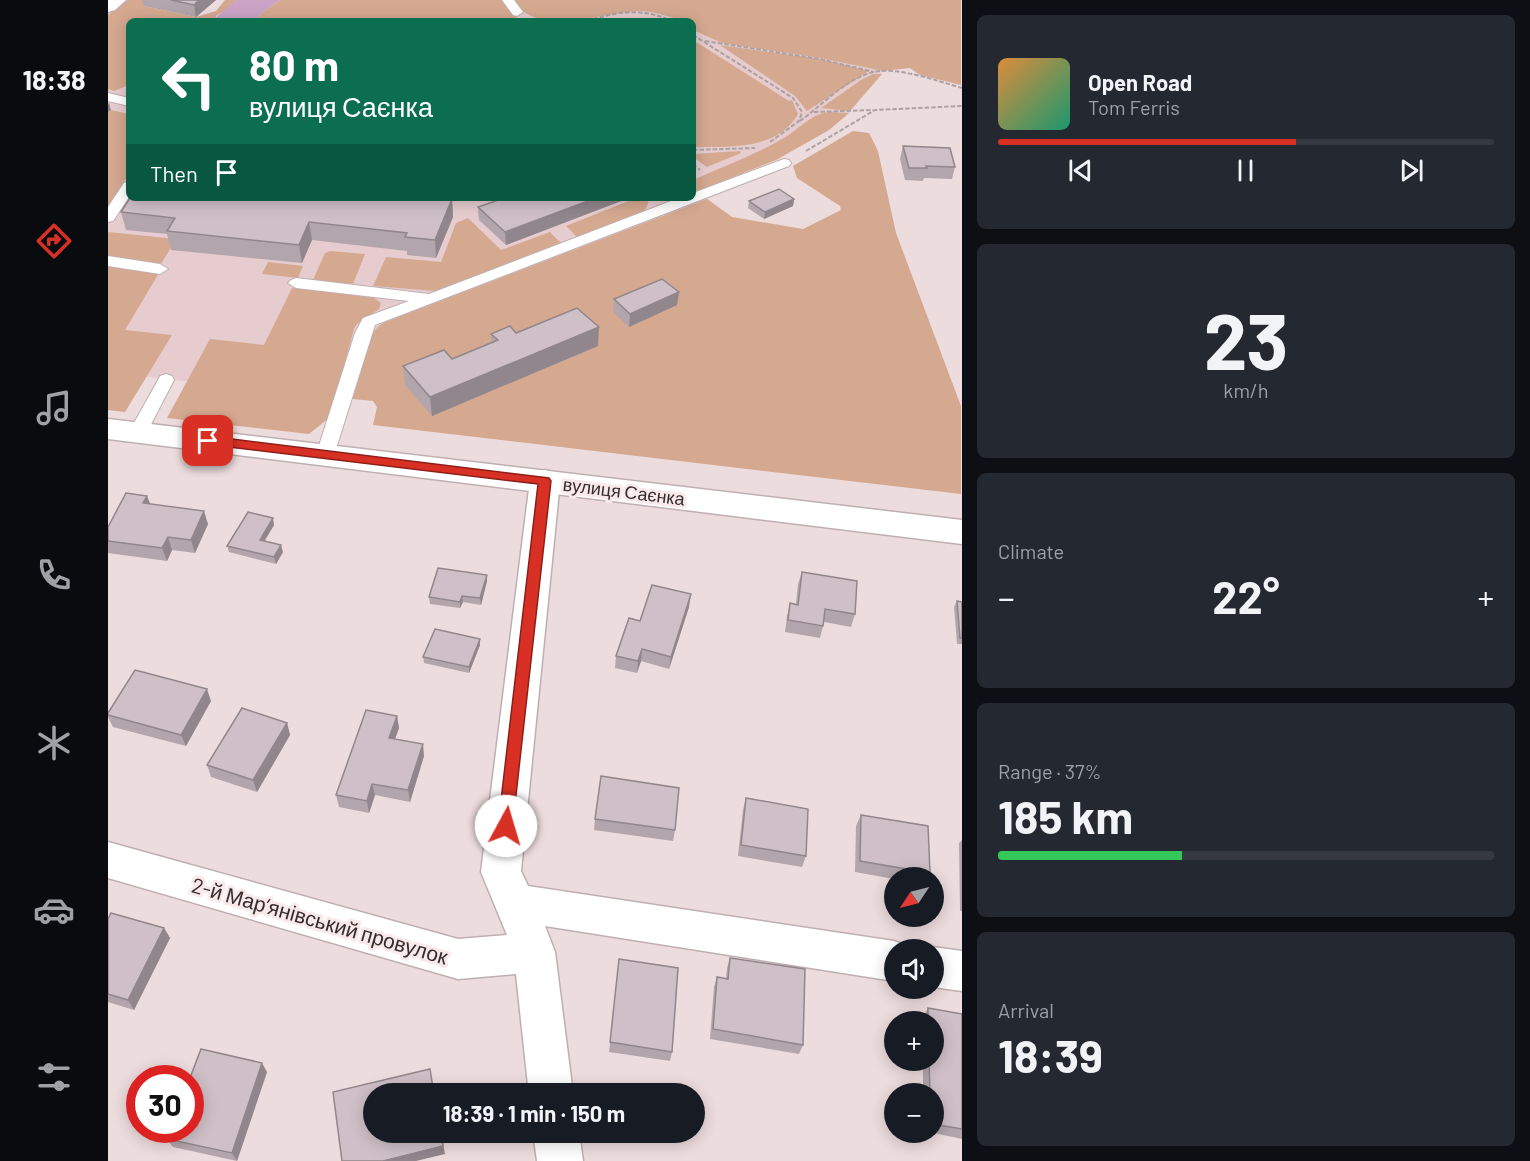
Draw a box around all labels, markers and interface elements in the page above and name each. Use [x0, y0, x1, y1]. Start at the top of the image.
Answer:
text: 80 m [249, 39, 339, 89]
icon: left [150, 42, 228, 120]
text: 18:38 [22, 63, 86, 95]
text: Open Road [1088, 69, 1192, 95]
text: вулиця Саєнка [249, 90, 433, 122]
text: Tom Ferris [1088, 95, 1180, 119]
icon: previous [1064, 154, 1097, 187]
icon: pause [1229, 154, 1262, 187]
icon: next [1395, 154, 1428, 187]
icon: arrive [210, 156, 243, 189]
text: Then [150, 160, 198, 186]
icon: directions [33, 220, 75, 262]
text: 23 [1204, 292, 1288, 386]
text: km/h [1223, 378, 1269, 402]
icon: music [33, 387, 75, 429]
pin [182, 415, 233, 466]
icon: arrive [191, 424, 224, 457]
street label: вулиця Саєнка [562, 473, 687, 510]
text: Climate [998, 539, 1064, 563]
icon: phone [33, 554, 75, 596]
text: 22° [1212, 569, 1280, 623]
text: − [998, 577, 1015, 617]
text: + [1477, 577, 1494, 617]
icon: climate [33, 722, 75, 764]
text: Range · 37% [998, 759, 1102, 783]
text: 185 km [998, 789, 1133, 843]
position arrow [474, 794, 538, 858]
north arrow [884, 867, 944, 927]
map controls [884, 867, 944, 1143]
street label: 2-й Марʼянівський провулок [189, 871, 452, 969]
icon: car [33, 889, 75, 931]
button: sound [884, 939, 944, 999]
text: Arrival [998, 998, 1054, 1022]
button: + [884, 1011, 944, 1071]
text: 18:39 [998, 1028, 1103, 1082]
icon: filters [33, 1056, 75, 1098]
speed limit sign: 30 [126, 1065, 204, 1143]
button: − [884, 1083, 944, 1143]
text: 18:39 · 1 min · 150 m [443, 1100, 625, 1126]

